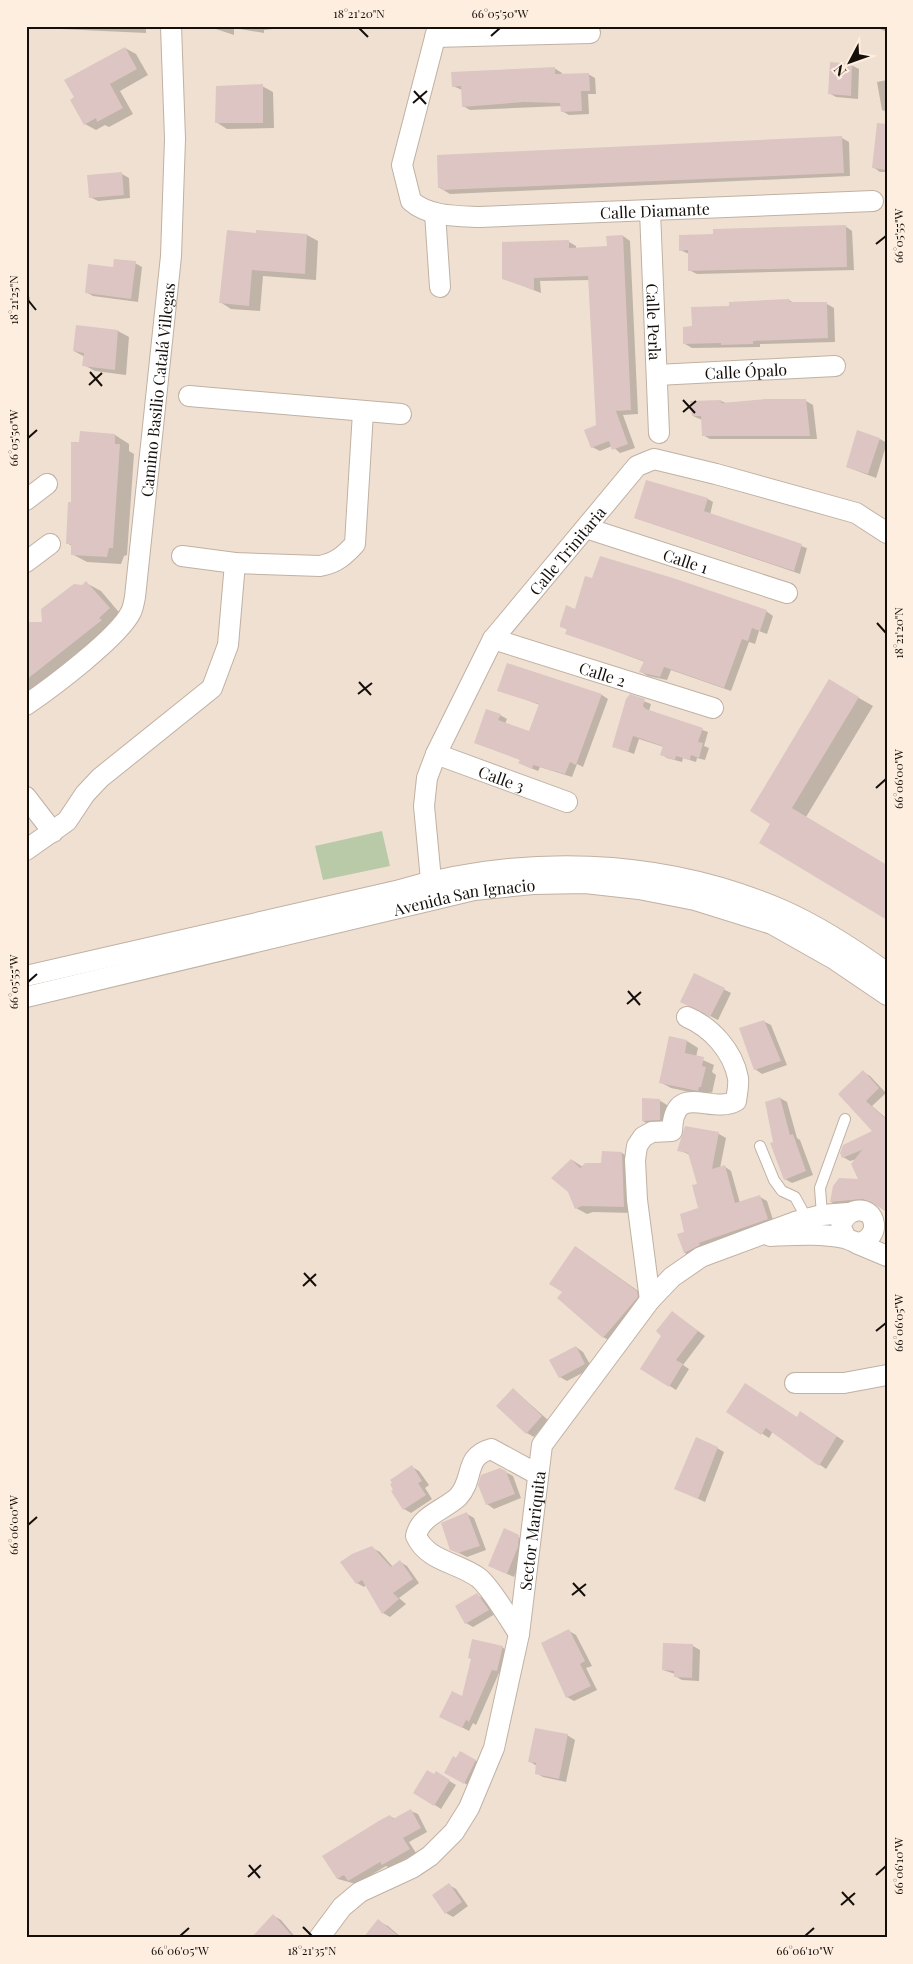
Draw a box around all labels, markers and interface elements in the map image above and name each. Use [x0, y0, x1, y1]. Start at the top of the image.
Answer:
text: 18°21'20"N [333, 5, 385, 21]
text: 66°05'50"W [472, 5, 529, 21]
north arrow [826, 38, 876, 88]
text: N [829, 61, 850, 81]
street label: Calle Diamante [600, 197, 710, 223]
text: 66°05'55"W [890, 209, 906, 263]
text: 18°21'25"N [5, 275, 21, 325]
street label: Camino Basilio Catalá Villegas [135, 282, 179, 498]
street label: Calle Perla [642, 283, 667, 361]
street label: Calle Ópalo [704, 358, 788, 383]
text: 66°05'50"W [5, 409, 21, 466]
street label: Calle Trinitaria [524, 502, 610, 599]
street label: Calle 1 [661, 543, 711, 577]
text: 18°21'20"N [890, 607, 906, 659]
street label: Calle 2 [577, 656, 629, 691]
text: 66°06'00"W [890, 749, 906, 809]
street label: Calle 3 [476, 760, 528, 796]
street label: Avenida San Ignacio [390, 873, 536, 920]
text: 66°05'55"W [5, 955, 21, 1009]
text: 66°06'05"W [890, 1294, 906, 1352]
street label: Sector Mariquita [514, 1470, 549, 1592]
text: 66°06'00"W [5, 1495, 21, 1555]
text: 66°06'10"W [890, 1837, 906, 1895]
text: 66°06'05"W [151, 1942, 209, 1958]
text: 18°21'35"N [287, 1942, 337, 1958]
text: 66°06'10"W [776, 1942, 834, 1958]

